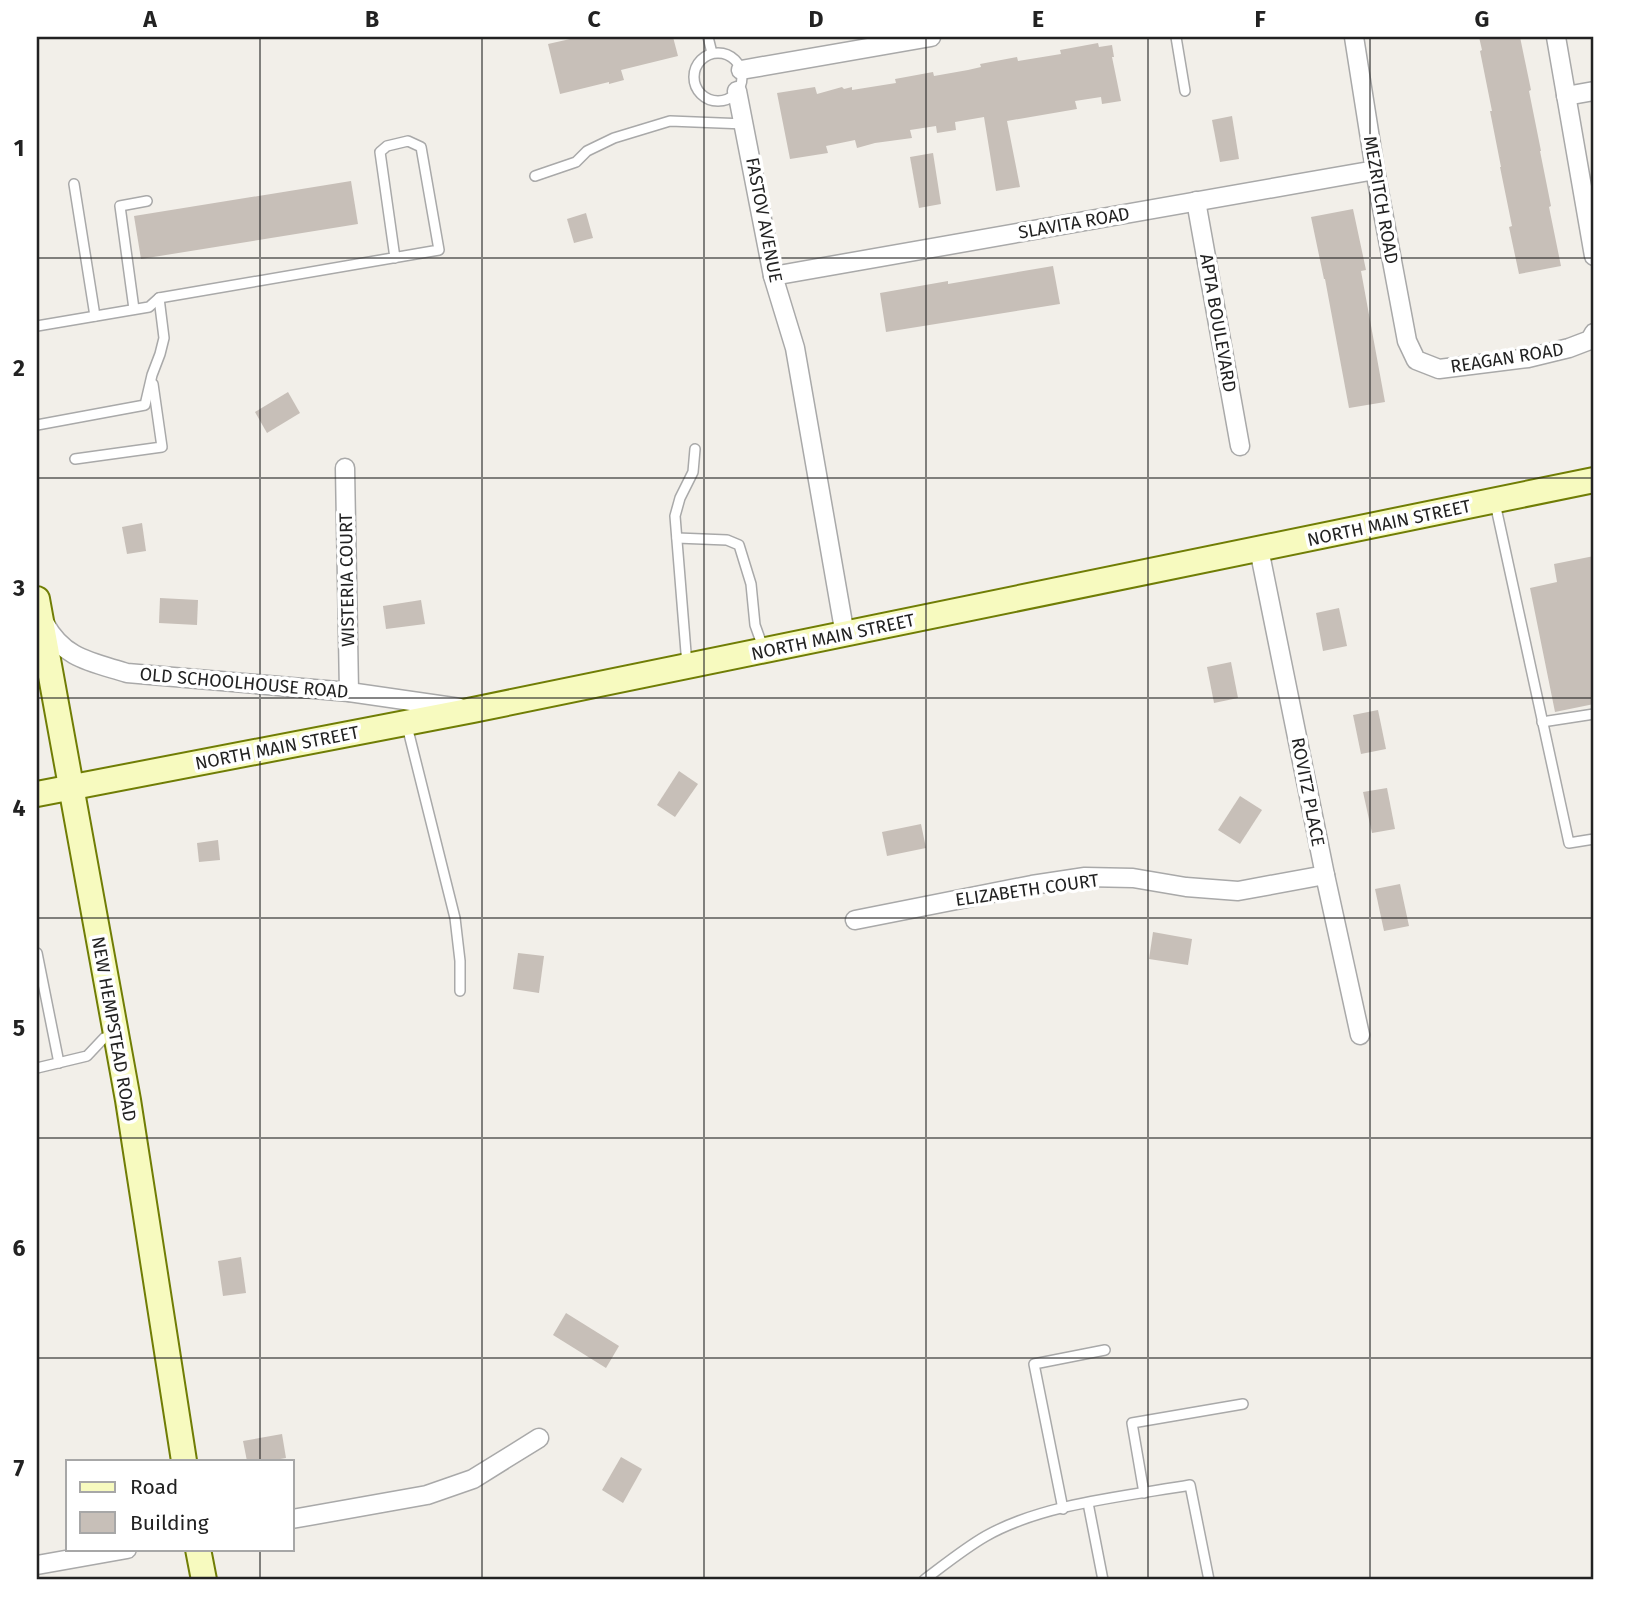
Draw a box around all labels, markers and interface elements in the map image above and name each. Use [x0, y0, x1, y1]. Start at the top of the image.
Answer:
text: A [142, 5, 157, 33]
text: B [365, 5, 379, 33]
text: C [587, 5, 601, 33]
text: D [809, 5, 824, 33]
text: E [1032, 5, 1044, 33]
text: F [1254, 5, 1266, 33]
text: G [1475, 5, 1489, 33]
text: 1 [14, 134, 24, 162]
street label: MEZRITCH ROAD [1359, 134, 1403, 266]
street label: FASTOV AVENUE [741, 156, 787, 284]
street label: SLAVITA ROAD [1017, 202, 1131, 244]
street label: APTA BOULEVARD [1195, 252, 1241, 394]
street label: REAGAN ROAD [1449, 338, 1565, 378]
text: 2 [13, 354, 25, 382]
street label: NORTH MAIN STREET [1305, 495, 1473, 551]
street label: WISTERIA COURT [335, 512, 359, 647]
text: 3 [12, 574, 25, 602]
street label: NORTH MAIN STREET [749, 609, 917, 665]
street label: OLD SCHOOLHOUSE ROAD [139, 663, 349, 703]
street label: NORTH MAIN STREET [193, 721, 361, 775]
street label: ROVITZ PLACE [1287, 736, 1329, 848]
text: 4 [13, 794, 26, 822]
street label: ELIZABETH COURT [954, 869, 1101, 911]
street label: NEW HEMPSTEAD ROAD [87, 935, 141, 1123]
text: 5 [13, 1014, 25, 1042]
text: 6 [13, 1234, 26, 1262]
text: 7 [14, 1454, 25, 1482]
legend [66, 1460, 294, 1550]
text: Road [130, 1474, 178, 1500]
text: Building [130, 1510, 209, 1536]

